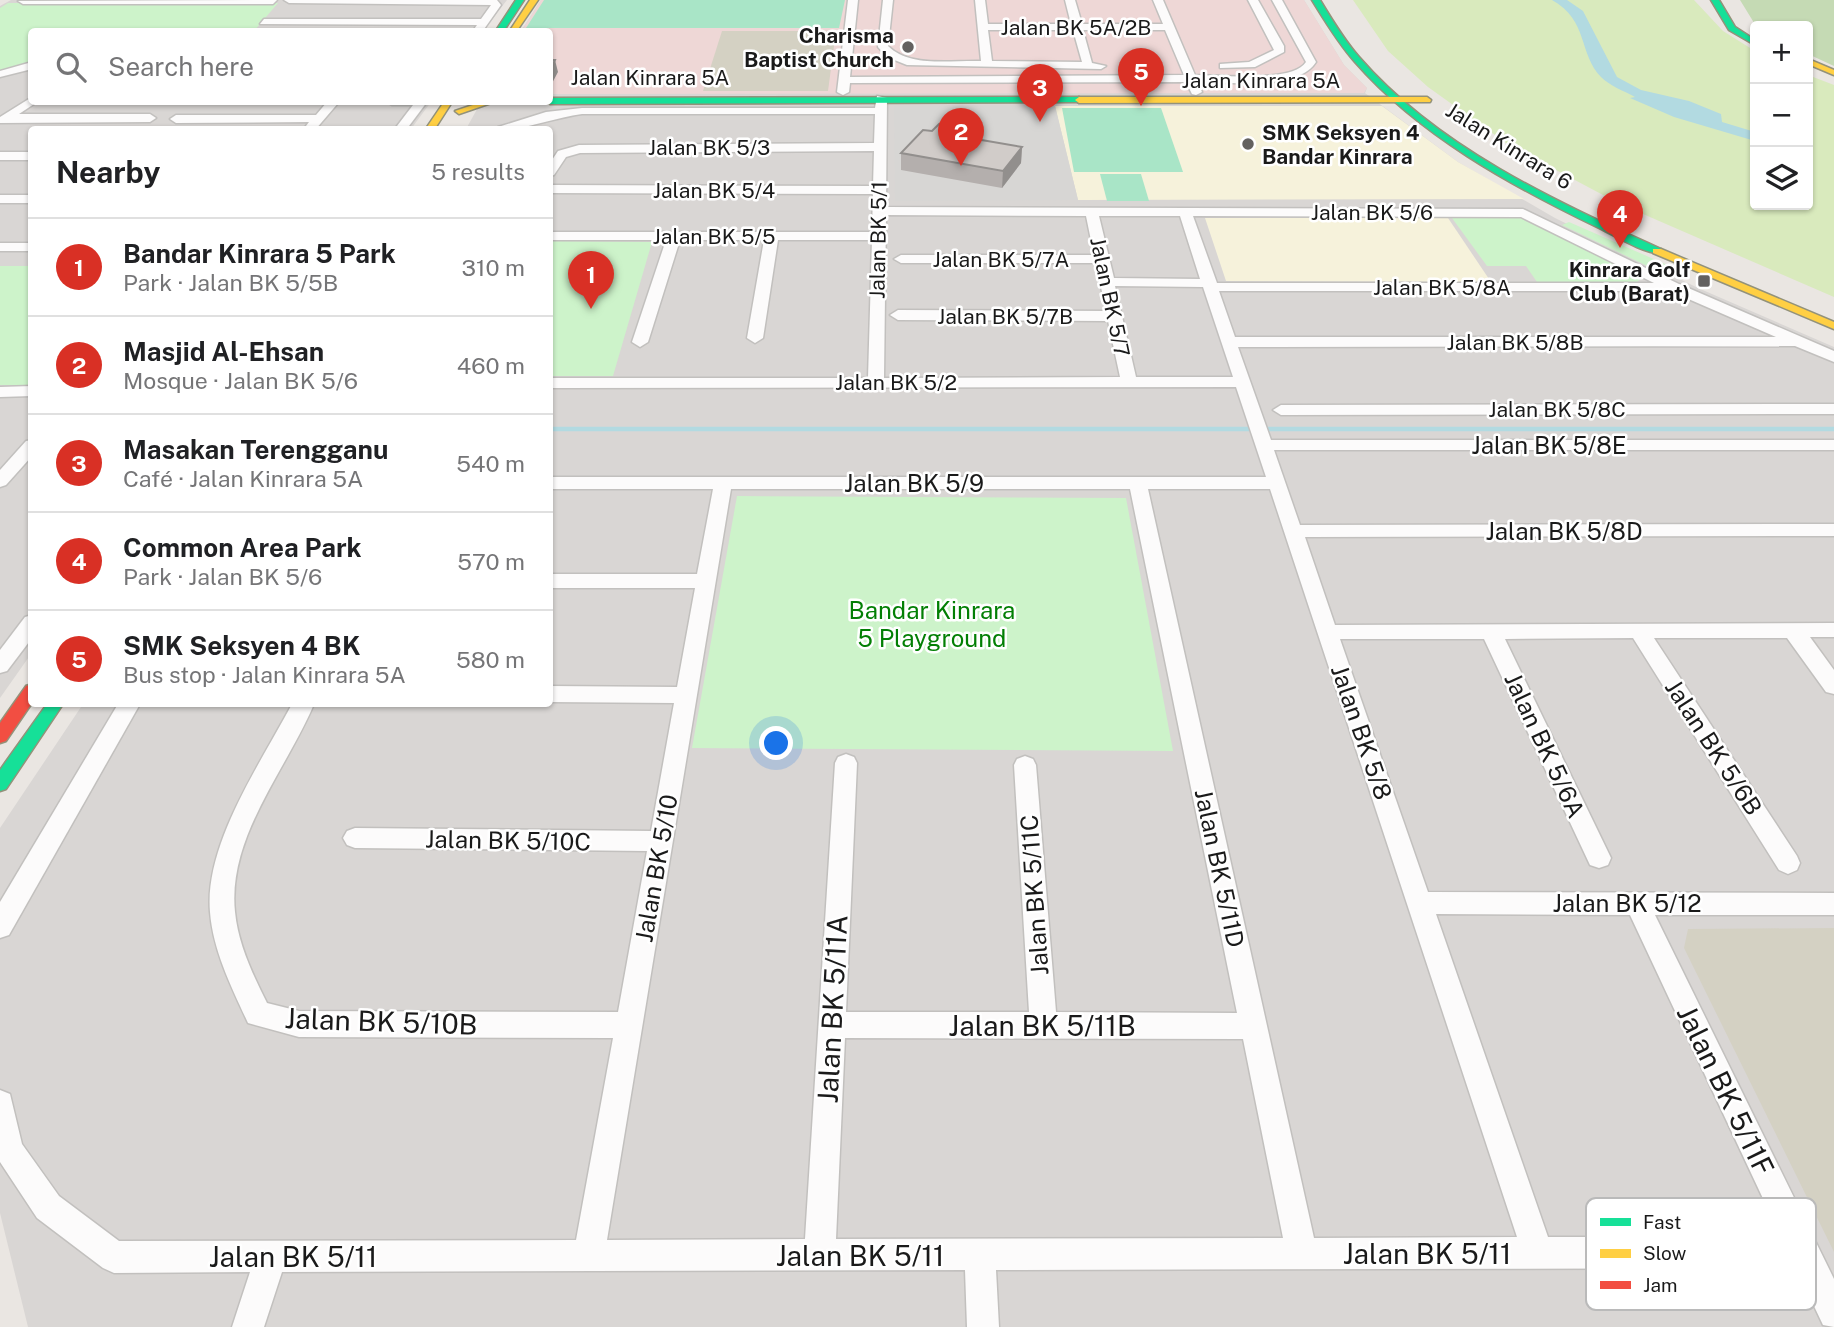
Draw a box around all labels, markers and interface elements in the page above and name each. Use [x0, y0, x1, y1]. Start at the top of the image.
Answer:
street label: Jalan BK 5A/2B [1001, 15, 1151, 40]
map controls [1750, 21, 1813, 210]
button: + [1750, 21, 1813, 84]
place label: Charisma Baptist Church [744, 23, 894, 72]
search box [28, 28, 553, 105]
marker: Charisma Baptist Church [900, 39, 916, 55]
icon: search [52, 48, 90, 86]
pin: 5 [1118, 48, 1164, 106]
text: Search here [108, 51, 254, 82]
pin: 3 [1017, 64, 1063, 122]
street label: Jalan Kinrara 5A [571, 65, 730, 90]
street label: Jalan Kinrara 5A [1182, 68, 1341, 93]
button: − [1750, 84, 1813, 147]
street label: Jalan Kinrara 6 [1441, 97, 1577, 195]
pin: 2 [938, 108, 984, 166]
place label: SMK Seksyen 4 Bandar Kinrara [1262, 120, 1420, 169]
street label: Jalan BK 5/3 [648, 135, 770, 160]
marker: SMK Seksyen 4 Bandar Kinrara [1240, 136, 1256, 152]
button: layers [1750, 147, 1813, 210]
text: Nearby [56, 154, 160, 190]
text: 5 results [431, 158, 525, 185]
street label: Jalan BK 5/4 [653, 178, 775, 203]
street label: Jalan BK 5/1 [864, 181, 892, 299]
pin: 4 [1597, 190, 1643, 248]
street label: Jalan BK 5/6 [1311, 200, 1433, 225]
street label: Jalan BK 5/5 [653, 224, 775, 249]
street label: Jalan BK 5/7 [1085, 235, 1135, 359]
text: Bandar Kinrara 5 Park [123, 238, 396, 269]
street label: Jalan BK 5/7A [933, 247, 1070, 272]
pin: 1 [568, 251, 614, 309]
text: 1 [74, 254, 84, 281]
text: 310 m [462, 254, 525, 281]
place label: Kinrara Golf Club (Barat) [1569, 257, 1690, 306]
text: Park · Jalan BK 5/5B [123, 269, 338, 296]
marker: Kinrara Golf Club (Barat) [1696, 273, 1712, 289]
street label: Jalan BK 5/8A [1373, 275, 1511, 300]
street label: Jalan BK 5/7B [937, 304, 1073, 329]
street label: Jalan BK 5/8B [1446, 330, 1584, 355]
text: Masjid Al-Ehsan [123, 336, 324, 367]
text: 2 [72, 352, 86, 379]
text: 460 m [457, 352, 525, 379]
text: Mosque · Jalan BK 5/6 [123, 367, 358, 394]
street label: Jalan BK 5/2 [835, 370, 957, 395]
street label: Jalan BK 5/8C [1488, 397, 1626, 422]
street label: Jalan BK 5/8E [1471, 431, 1627, 459]
text: Masakan Terengganu [123, 434, 388, 465]
text: 3 [71, 450, 87, 477]
text: 540 m [456, 450, 525, 477]
text: Café · Jalan Kinrara 5A [123, 465, 363, 492]
street label: Jalan BK 5/9 [844, 469, 984, 497]
street label: Jalan BK 5/8D [1485, 517, 1643, 545]
text: Common Area Park [123, 532, 362, 563]
text: 4 [71, 548, 87, 575]
text: 570 m [457, 548, 525, 575]
text: Park · Jalan BK 5/6 [123, 563, 322, 590]
park label: Bandar Kinrara 5 Playground [849, 596, 1015, 652]
text: SMK Seksyen 4 BK [123, 630, 361, 661]
text: 5 [71, 646, 87, 673]
text: 580 m [456, 646, 525, 673]
text: Bus stop · Jalan Kinrara 5A [123, 661, 406, 688]
street label: Jalan BK 5/8 [1326, 661, 1398, 803]
street label: Jalan BK 5/6A [1499, 668, 1591, 822]
street label: Jalan BK 5/6B [1660, 674, 1768, 820]
your location [759, 726, 793, 760]
street label: Jalan BK 5/11D [1190, 786, 1250, 950]
street label: Jalan BK 5/10 [629, 792, 683, 944]
street label: Jalan BK 5/11C [1014, 814, 1054, 976]
street label: Jalan BK 5/10C [425, 825, 591, 855]
street label: Jalan BK 5/12 [1552, 889, 1702, 917]
street label: Jalan BK 5/11A [811, 914, 853, 1104]
street label: Jalan BK 5/11F [1671, 1000, 1781, 1180]
street label: Jalan BK 5/10B [284, 1001, 478, 1041]
street label: Jalan BK 5/11B [948, 1009, 1136, 1042]
legend [1586, 1198, 1816, 1310]
text: Fast [1643, 1211, 1681, 1233]
street label: Jalan BK 5/11 [1343, 1237, 1511, 1270]
street label: Jalan BK 5/11 [776, 1239, 944, 1272]
street label: Jalan BK 5/11 [209, 1240, 377, 1273]
text: Slow [1643, 1242, 1687, 1264]
text: Jam [1643, 1274, 1677, 1296]

